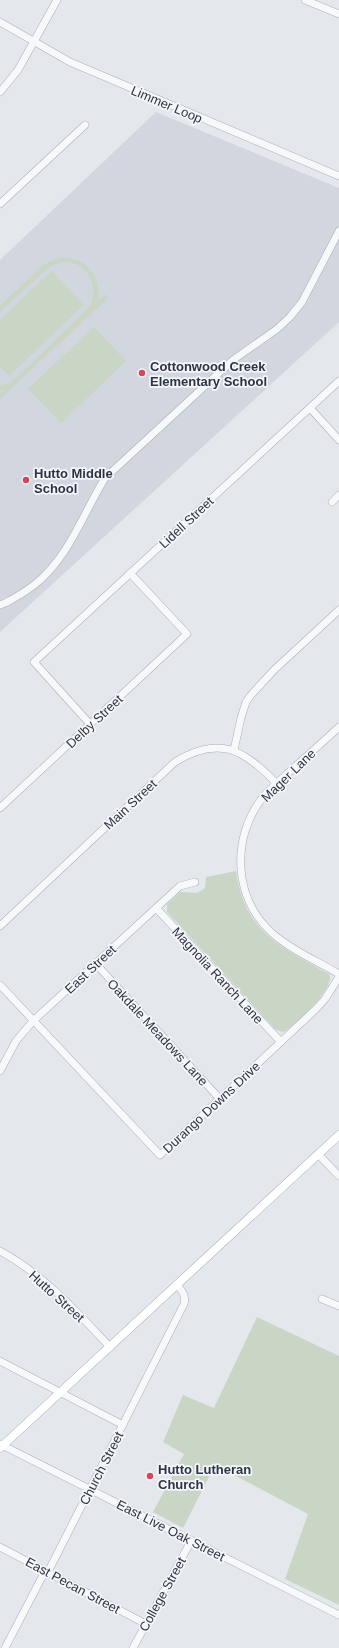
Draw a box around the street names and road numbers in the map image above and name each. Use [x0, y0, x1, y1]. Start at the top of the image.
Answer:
street label: Limmer Loop [129, 83, 205, 126]
street label: Lidell Street [156, 493, 217, 551]
street label: Delby Street [63, 691, 126, 751]
street label: Mager Lane [258, 746, 319, 805]
street label: Main Street [101, 776, 160, 833]
street label: Magnolia Ranch Lane [169, 924, 266, 1027]
street label: East Street [62, 942, 119, 997]
street label: Oakdale Meadows Lane [104, 976, 211, 1089]
street label: Durango Downs Drive [160, 1059, 263, 1156]
street label: Hutto Street [26, 1268, 88, 1325]
street label: Church Street [77, 1429, 127, 1507]
street label: East Live Oak Street [114, 1497, 228, 1564]
street label: East Pecan Street [23, 1554, 123, 1617]
street label: College Street [136, 1554, 189, 1634]

